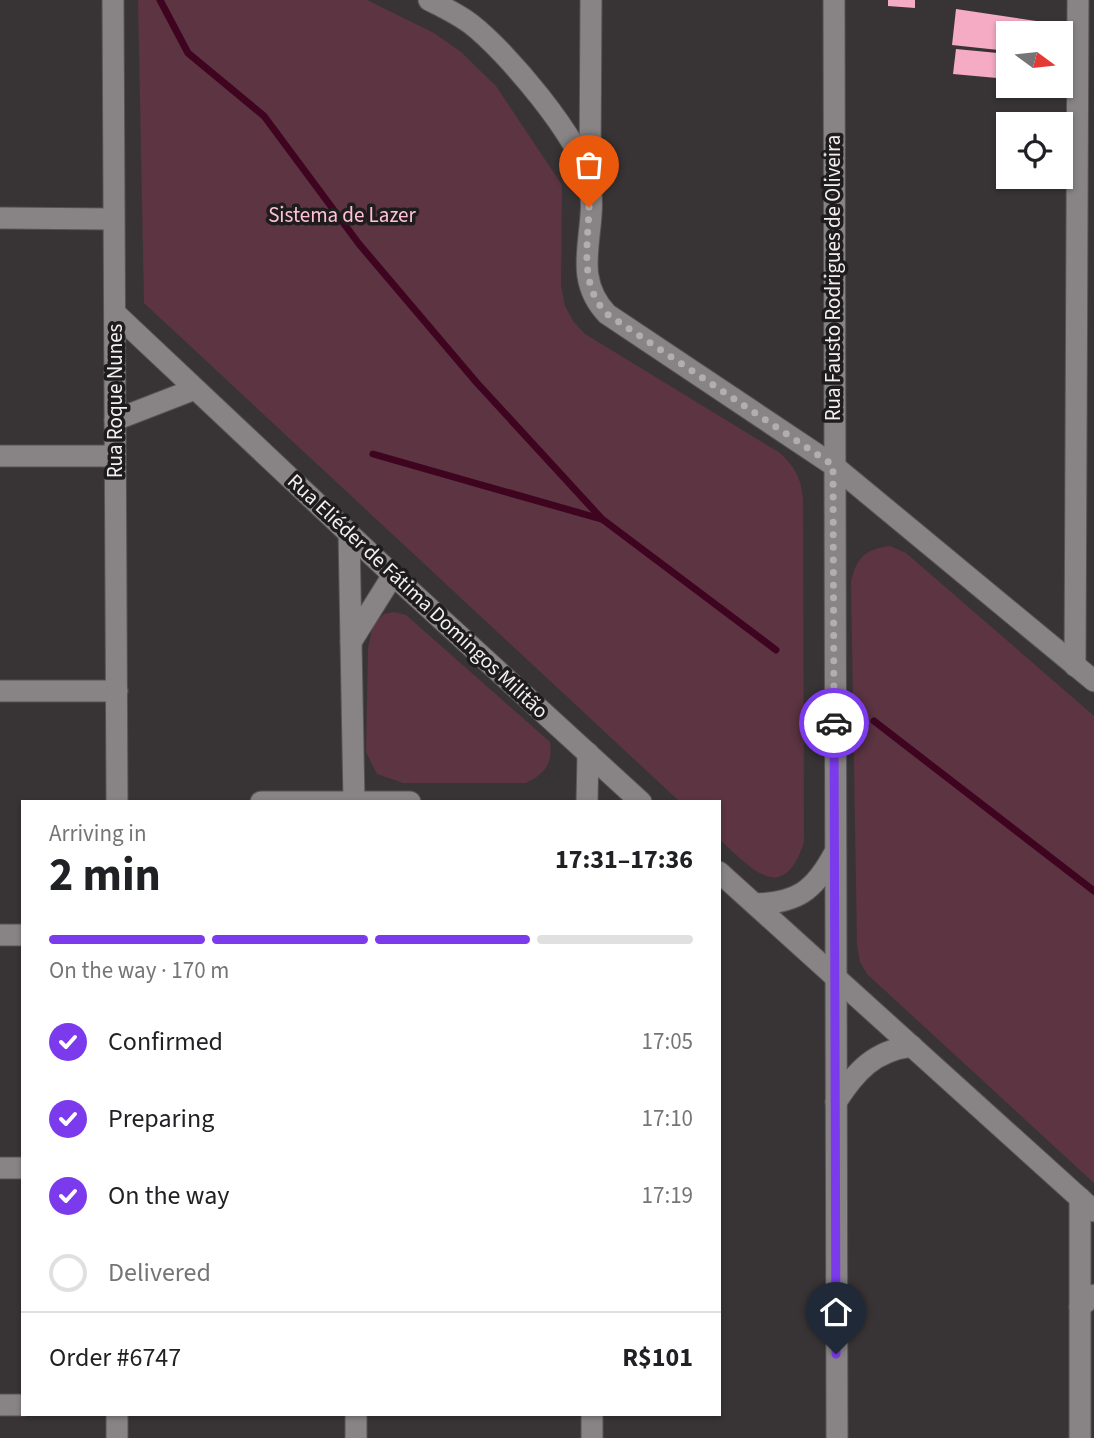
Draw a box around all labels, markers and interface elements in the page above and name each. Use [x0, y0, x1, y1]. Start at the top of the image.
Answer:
north arrow [996, 21, 1073, 98]
map controls [996, 21, 1073, 189]
button: locate [996, 112, 1073, 189]
pin [559, 135, 619, 207]
street label: Rua Fausto Rodrigues de Oliveira [818, 135, 848, 421]
icon: bag [570, 146, 608, 184]
park label: Sistema de Lazer [268, 200, 417, 230]
street label: Rua Roque Nunes [100, 323, 130, 478]
street label: Rua Eliéder de Fátima Domingos Militão [281, 467, 555, 725]
courier [799, 688, 869, 758]
icon: car [815, 704, 853, 742]
text: Arriving in [49, 817, 147, 850]
text: 17:31–17:36 [555, 841, 693, 878]
text: 2 min [49, 843, 161, 908]
text: On the way · 170 m [49, 954, 229, 987]
icon: check [49, 1023, 87, 1061]
text: Confirmed [108, 1023, 223, 1060]
text: 17:05 [642, 1025, 693, 1058]
icon: check [49, 1100, 87, 1138]
text: Preparing [108, 1100, 214, 1137]
text: 17:10 [642, 1102, 693, 1135]
icon: check [49, 1177, 87, 1215]
text: On the way [108, 1177, 229, 1214]
text: 17:19 [642, 1179, 693, 1212]
text: Delivered [108, 1254, 211, 1291]
pin [806, 1282, 866, 1354]
icon: home [817, 1293, 855, 1331]
text: Order #6747 [49, 1339, 181, 1376]
text: R$101 [622, 1339, 693, 1376]

